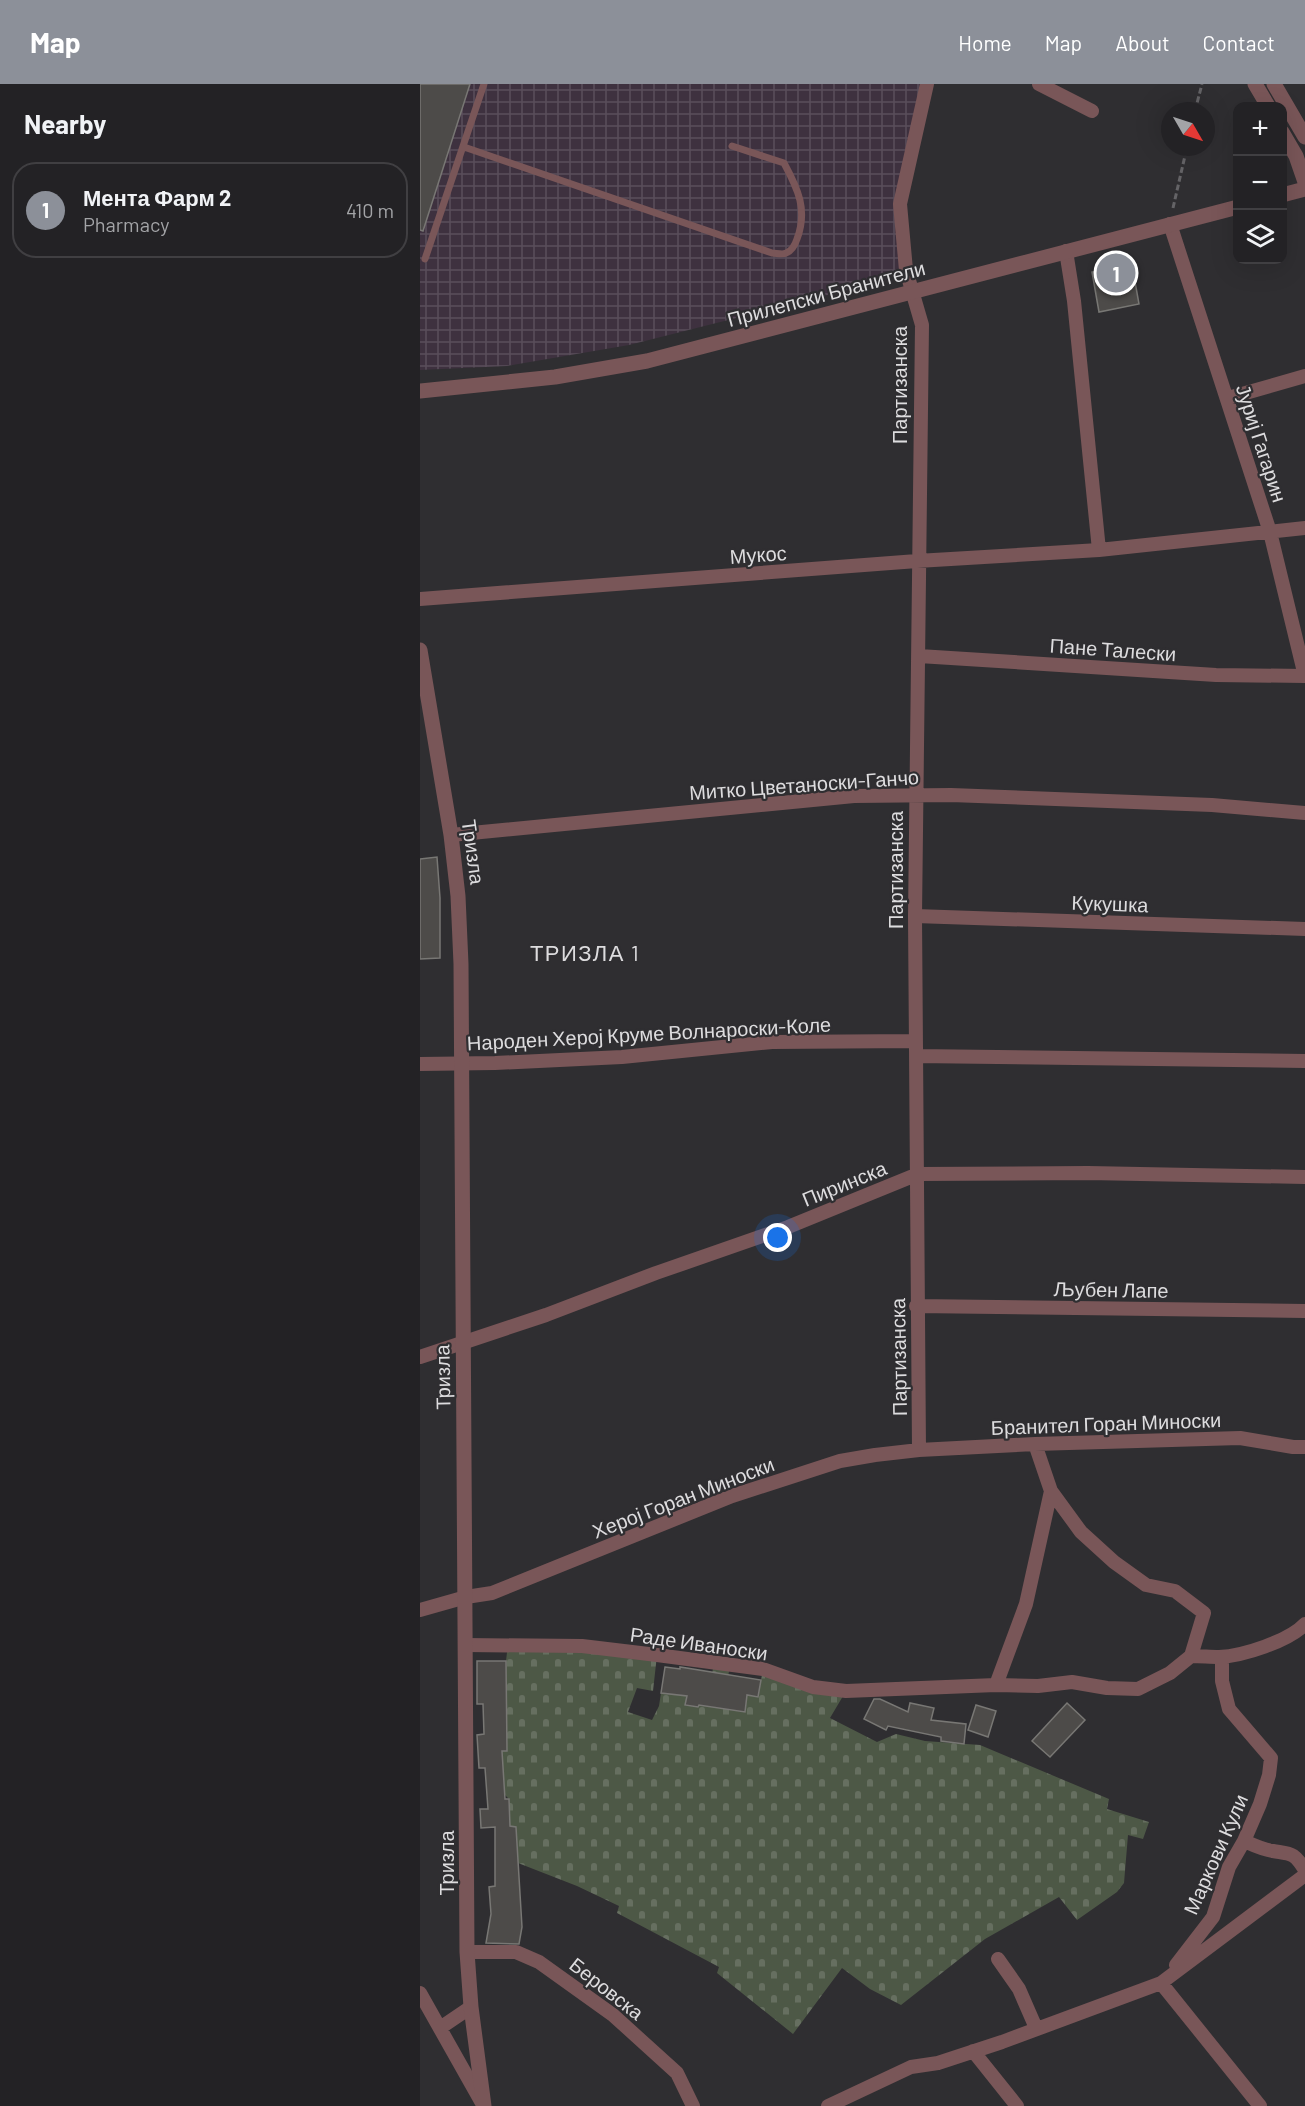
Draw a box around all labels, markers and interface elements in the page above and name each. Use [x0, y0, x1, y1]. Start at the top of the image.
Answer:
text: Map [30, 25, 81, 59]
text: Home [958, 30, 1012, 55]
text: Map [1045, 30, 1082, 55]
text: About [1115, 30, 1170, 55]
text: Contact [1203, 30, 1275, 55]
north arrow [1161, 102, 1215, 156]
map controls [1233, 102, 1287, 264]
button: + [1233, 102, 1287, 156]
text: Nearby [24, 108, 106, 139]
button: − [1233, 156, 1287, 210]
text: Мента Фарм 2 [83, 184, 231, 210]
text: 1 [42, 198, 49, 222]
text: 410 m [346, 198, 394, 222]
button: layers [1233, 210, 1287, 264]
text: Pharmacy [83, 212, 169, 236]
pin: 1 [1096, 250, 1136, 296]
street label: Прилепски Бранители [724, 255, 928, 331]
street label: Партизанска [887, 325, 911, 444]
street label: Јуриј Гагарин [1232, 381, 1292, 505]
street label: Мукос [729, 540, 787, 568]
street label: Пане Талески [1049, 633, 1177, 665]
street label: Митко Цветаноски-Ганчо [688, 764, 920, 804]
street label: Партизанска [883, 810, 907, 929]
street label: Тризла [458, 818, 491, 887]
street label: Кукушка [1071, 890, 1150, 916]
district label: ТРИЗЛА 1 [530, 939, 640, 965]
street label: Народен Херој Круме Волнароски-Коле [466, 1011, 832, 1055]
street label: Пиринска [798, 1155, 891, 1211]
your location [763, 1223, 792, 1252]
street label: Љубен Лапе [1053, 1276, 1169, 1302]
street label: Партизанска [885, 1297, 911, 1416]
street label: Тризла [429, 1343, 455, 1410]
street label: Бранител Горан Миноски [990, 1407, 1222, 1439]
street label: Херој Горан Миноски [589, 1451, 777, 1543]
street label: Раде Иваноски [629, 1621, 769, 1665]
street label: Маркови Кули [1178, 1790, 1252, 1918]
street label: Тризла [434, 1830, 458, 1896]
street label: Беровска [565, 1952, 649, 2025]

